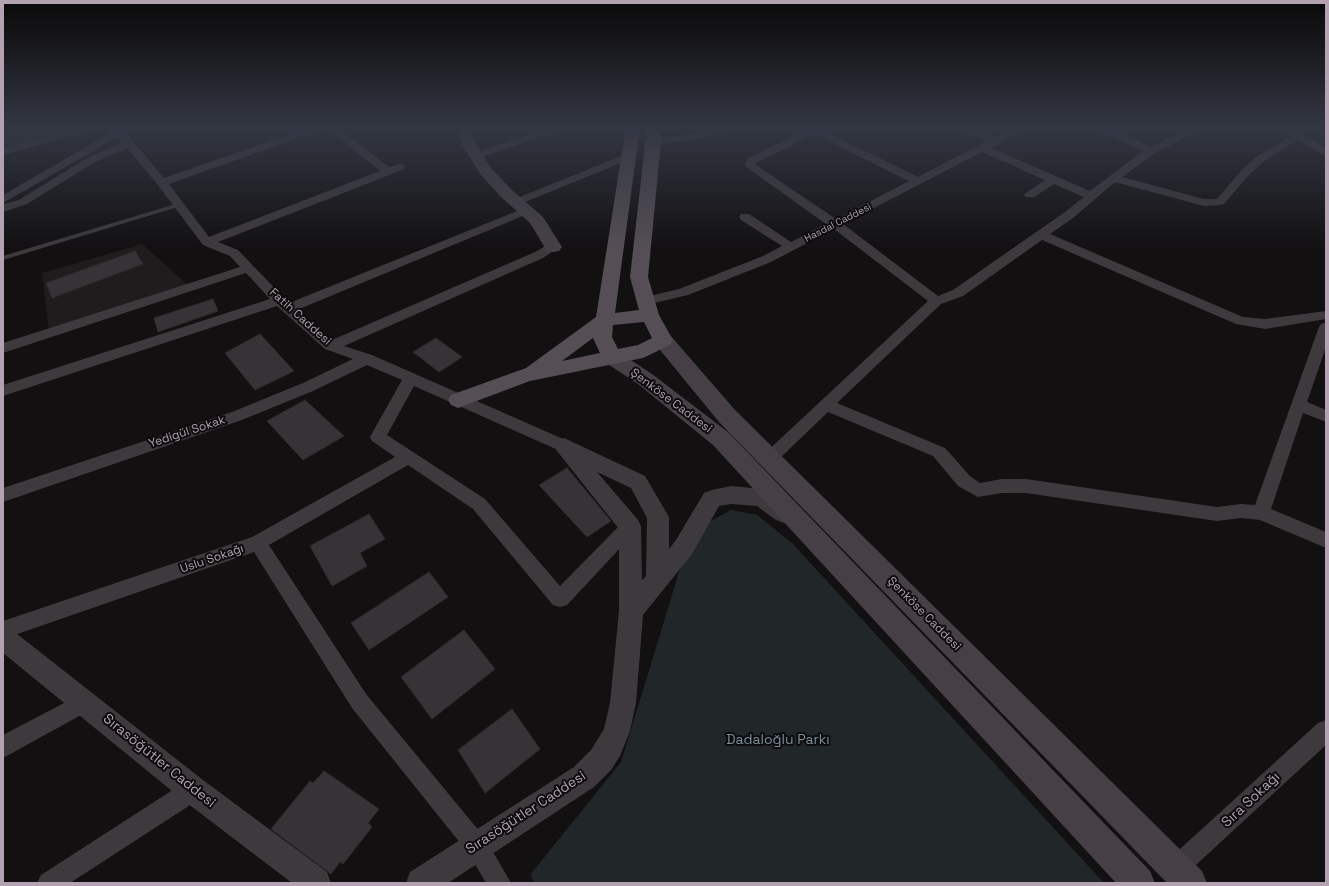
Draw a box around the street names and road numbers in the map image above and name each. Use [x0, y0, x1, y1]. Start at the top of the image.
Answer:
street label: Hasdal Caddesi [803, 201, 873, 245]
street label: Fatih Caddesi [266, 286, 334, 348]
street label: Şenköse Caddesi [627, 366, 715, 436]
street label: Yedigül Sokak [147, 413, 227, 451]
street label: Uslu Sokağı [178, 541, 246, 577]
street label: Şenköse Caddesi [884, 574, 964, 654]
street label: Sırasöğütler Caddesi [99, 711, 219, 811]
street label: Sırasöğütler Caddesi [463, 768, 589, 858]
street label: Sıra Sokağı [1218, 769, 1284, 831]

